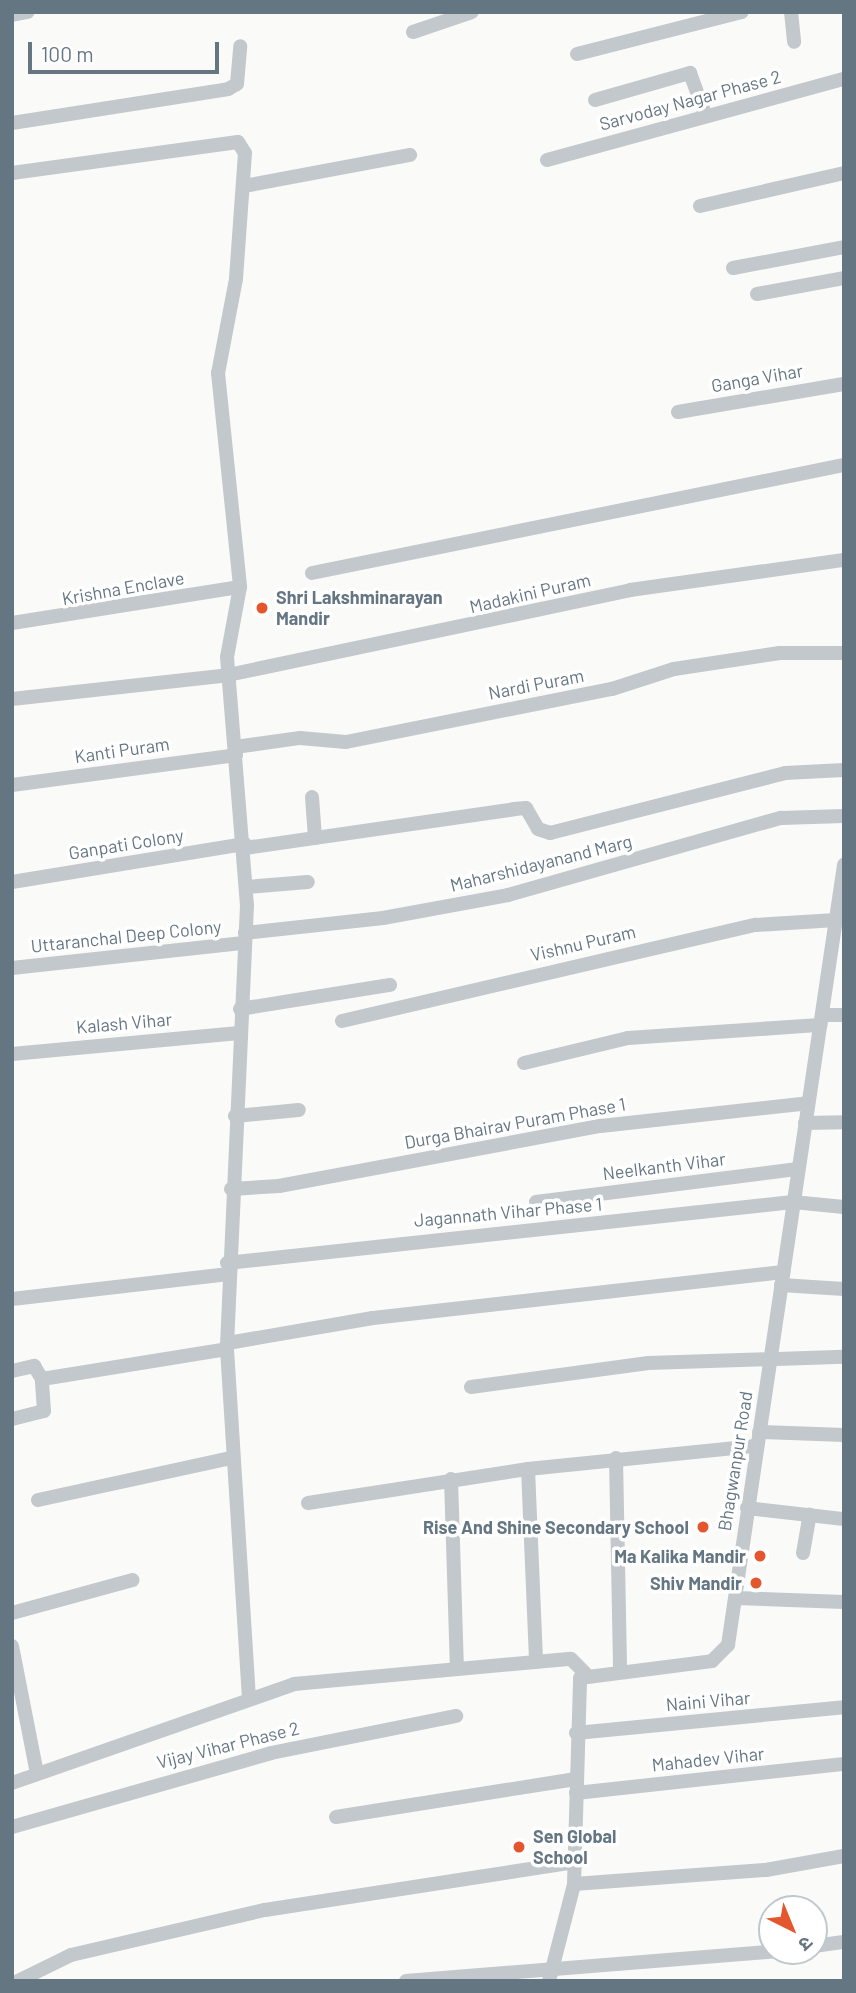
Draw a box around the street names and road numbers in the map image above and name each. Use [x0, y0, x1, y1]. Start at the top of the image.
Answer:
street label: Sarvoday Nagar Phase 2 [597, 65, 783, 135]
street label: Ganga Vihar [709, 359, 805, 397]
street label: Krishna Enclave [60, 567, 186, 609]
street label: Madakini Puram [467, 569, 593, 617]
street label: Nardi Puram [486, 664, 586, 704]
street label: Kanti Puram [73, 733, 171, 767]
street label: Ganpati Colony [67, 824, 185, 864]
street label: Maharshidayanand Marg [448, 830, 634, 896]
street label: Uttaranchal Deep Colony [30, 915, 222, 957]
street label: Vishnu Puram [528, 920, 638, 966]
street label: Kalash Vihar [75, 1008, 173, 1038]
street label: Durga Bhairav Puram Phase 1 [403, 1093, 627, 1153]
street label: Neelkanth Vihar [601, 1148, 727, 1184]
street label: Jagannath Vihar Phase 1 [413, 1193, 603, 1231]
street label: Bhagwanpur Road [713, 1390, 757, 1532]
street label: Naini Vihar [665, 1687, 751, 1715]
street label: Vijay Vihar Phase 2 [155, 1717, 301, 1773]
street label: Mahadev Vihar [651, 1742, 765, 1776]

